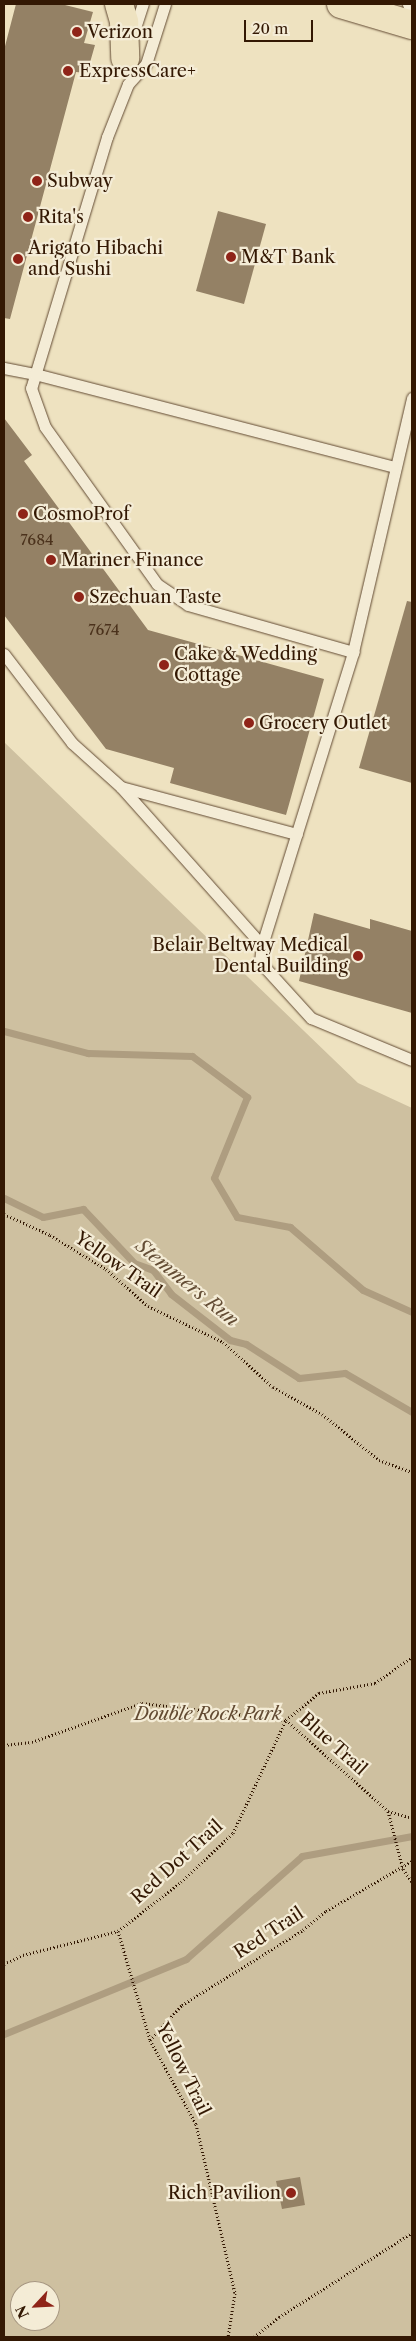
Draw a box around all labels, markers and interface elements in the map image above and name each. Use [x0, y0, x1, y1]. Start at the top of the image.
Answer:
scale bar [246, 10, 315, 42]
text: 20 m [252, 19, 288, 38]
place label: Verizon [87, 21, 153, 43]
marker: Verizon [71, 26, 83, 38]
place label: ExpressCare+ [79, 60, 196, 82]
marker: ExpressCare+ [61, 64, 75, 78]
place label: Subway [47, 170, 113, 192]
marker: Subway [31, 175, 43, 187]
place label: Rita's [38, 206, 84, 228]
marker: Rita's [22, 211, 34, 223]
place label: Arigato Hibachi and Sushi [28, 238, 163, 280]
place label: M&T Bank [241, 246, 335, 268]
marker: M&T Bank [225, 251, 237, 263]
marker: Arigato Hibachi and Sushi [12, 253, 24, 265]
place label: CosmoProf [33, 503, 130, 525]
marker: CosmoProf [17, 508, 29, 520]
house number: 7684 [20, 531, 54, 549]
place label: Mariner Finance [61, 549, 204, 571]
marker: Mariner Finance [45, 554, 57, 566]
place label: Szechuan Taste [89, 586, 222, 608]
marker: Szechuan Taste [73, 591, 85, 603]
house number: 7674 [88, 621, 120, 639]
place label: Cake & Wedding Cottage [174, 644, 318, 686]
marker: Cake & Wedding Cottage [158, 659, 170, 671]
place label: Grocery Outlet [259, 712, 388, 734]
marker: Grocery Outlet [243, 717, 255, 729]
place label: Belair Beltway Medical Dental Building [151, 935, 348, 978]
marker: Belair Beltway Medical Dental Building [352, 950, 364, 962]
street label: Yellow Trail [70, 1227, 166, 1303]
water label: Stemmers Run [131, 1234, 243, 1332]
park label: Double Rock Park [134, 1703, 282, 1725]
street label: Blue Trail [295, 1708, 371, 1780]
street label: Red Dot Trail [127, 1815, 227, 1909]
street label: Red Trail [230, 1902, 308, 1964]
street label: Yellow Trail [151, 2018, 215, 2120]
place label: Rich Pavilion [168, 2182, 281, 2204]
marker: Rich Pavilion [285, 2187, 297, 2199]
north arrow [10, 2281, 60, 2331]
text: N [12, 2303, 33, 2321]

